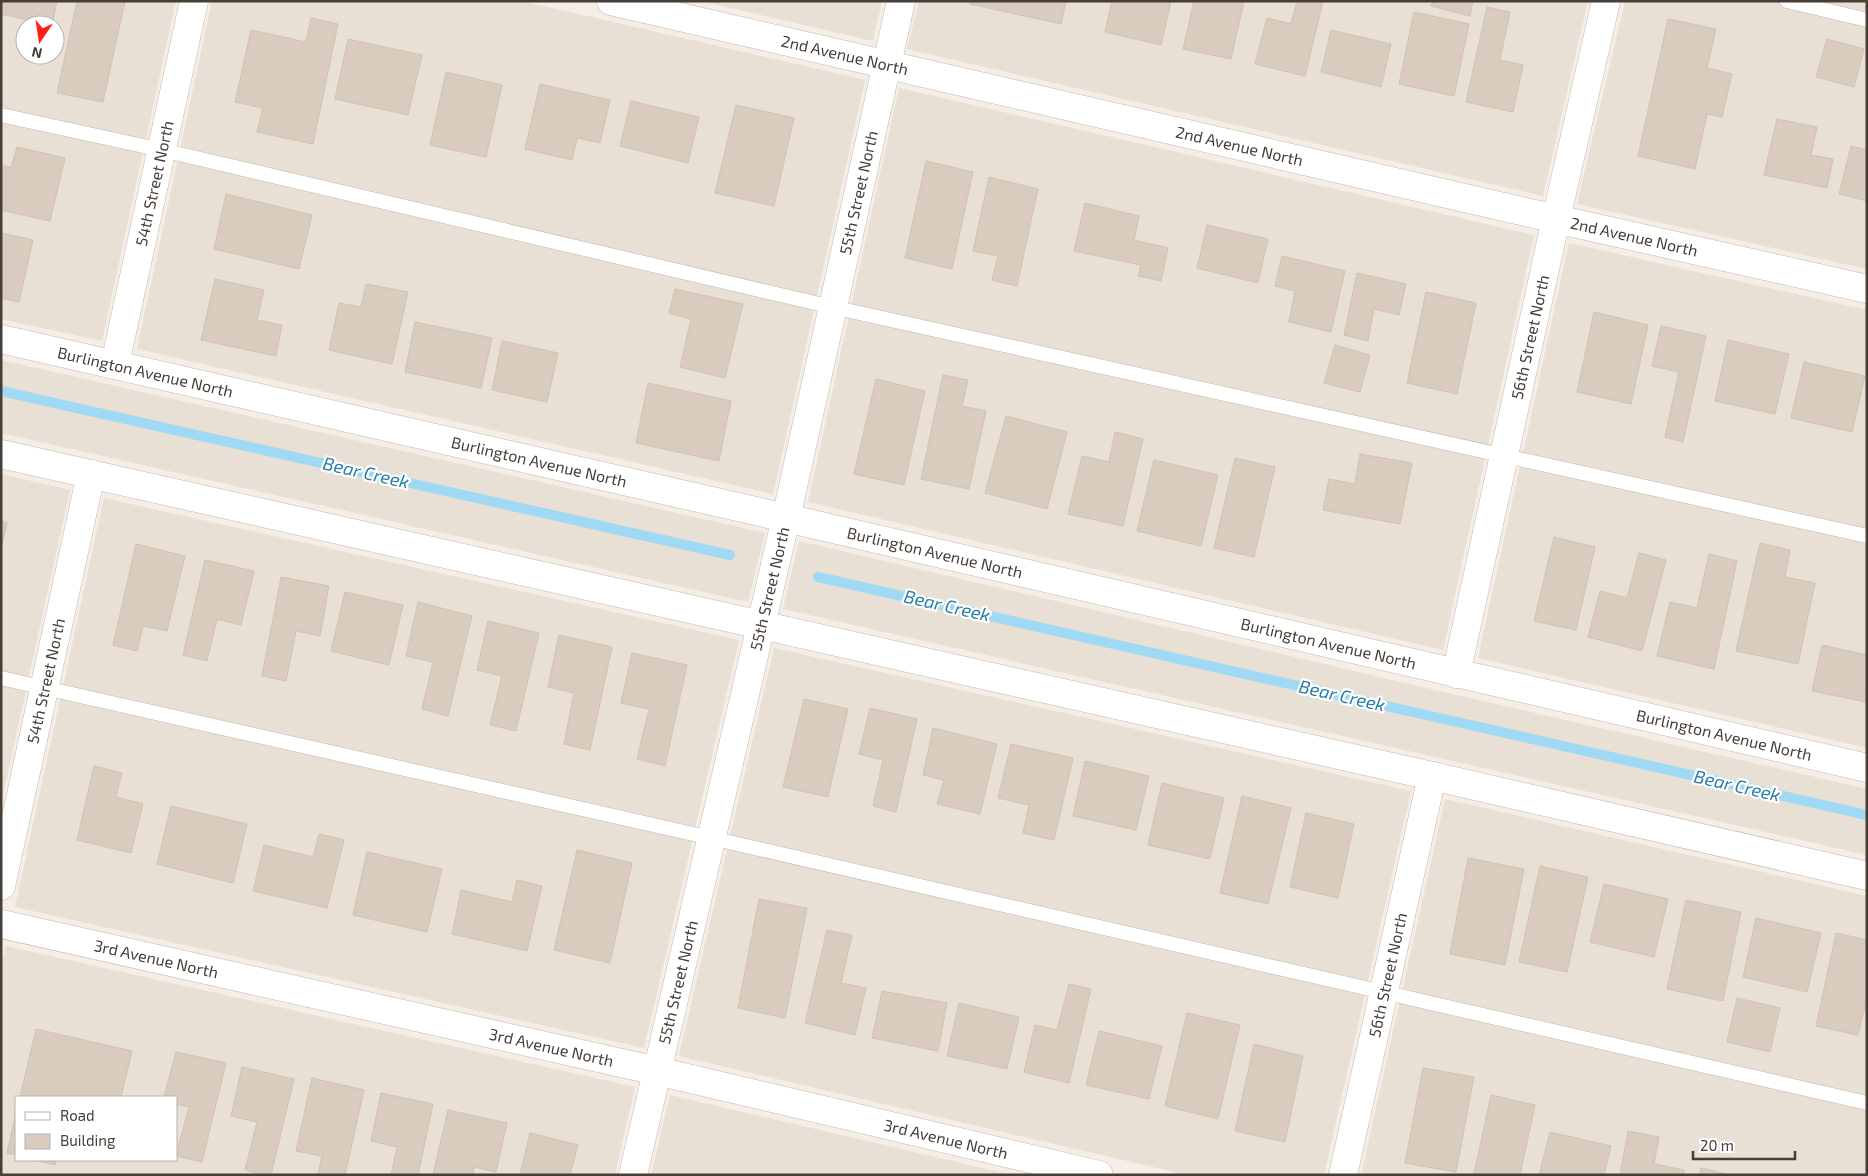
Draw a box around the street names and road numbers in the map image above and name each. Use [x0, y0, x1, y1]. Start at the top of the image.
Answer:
street label: 2nd Avenue North [779, 31, 910, 78]
street label: 54th Street North [131, 119, 177, 248]
street label: 2nd Avenue North [1174, 122, 1305, 169]
street label: 55th Street North [835, 129, 881, 256]
street label: 2nd Avenue North [1569, 213, 1700, 260]
street label: 56th Street North [1507, 273, 1552, 401]
street label: Burlington Avenue North [56, 342, 235, 401]
street label: Burlington Avenue North [450, 432, 629, 490]
street label: Burlington Avenue North [845, 522, 1025, 581]
street label: 55th Street North [745, 525, 793, 652]
street label: Burlington Avenue North [1239, 613, 1418, 672]
street label: 54th Street North [22, 616, 68, 745]
street label: Burlington Avenue North [1635, 705, 1814, 764]
street label: 56th Street North [1364, 911, 1410, 1039]
street label: 55th Street North [654, 918, 701, 1046]
street label: 3rd Avenue North [92, 935, 220, 981]
street label: 3rd Avenue North [487, 1024, 615, 1070]
street label: 3rd Avenue North [882, 1115, 1010, 1162]

